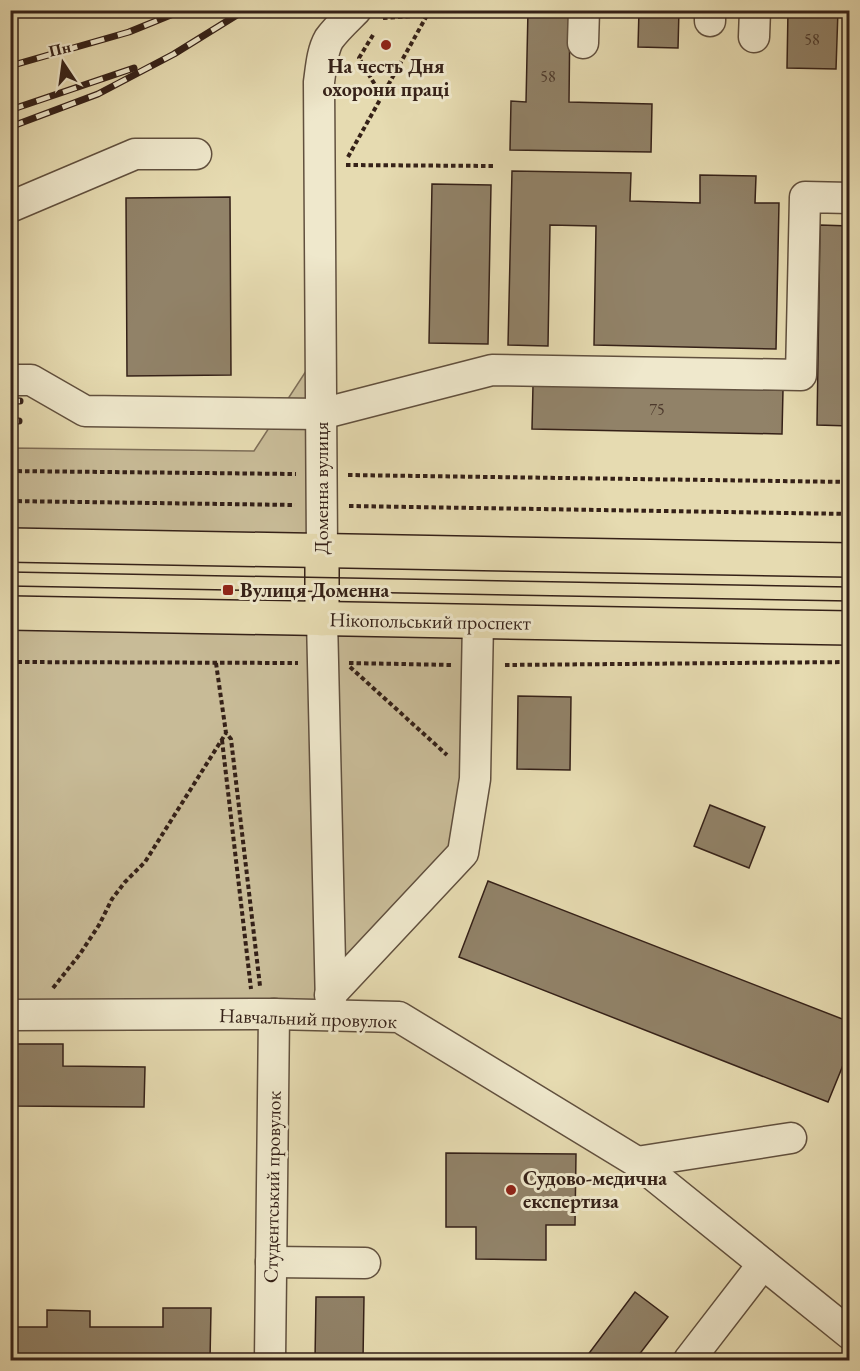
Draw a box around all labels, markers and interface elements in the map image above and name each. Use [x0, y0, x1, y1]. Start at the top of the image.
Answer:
house number: 58 [804, 29, 820, 50]
north arrow [33, 33, 93, 93]
text: Пн [47, 36, 73, 62]
marker: На честь Дня охорони праці [379, 38, 393, 52]
place label: На честь Дня охорони праці [323, 53, 450, 102]
house number: 58 [540, 66, 556, 87]
house number: 75 [649, 399, 665, 420]
street label: Доменна вулиця [308, 422, 334, 554]
place label: Вулиця Доменна [240, 577, 389, 603]
marker: Вулиця Доменна [221, 583, 235, 597]
street label: Нікопольський проспект [329, 606, 531, 636]
street label: Навчальний провулок [218, 1002, 398, 1034]
street label: Студентський провулок [257, 1090, 287, 1283]
place label: Судово-медична експертиза [523, 1165, 667, 1214]
marker: Судово-медична експертиза [504, 1183, 518, 1197]

